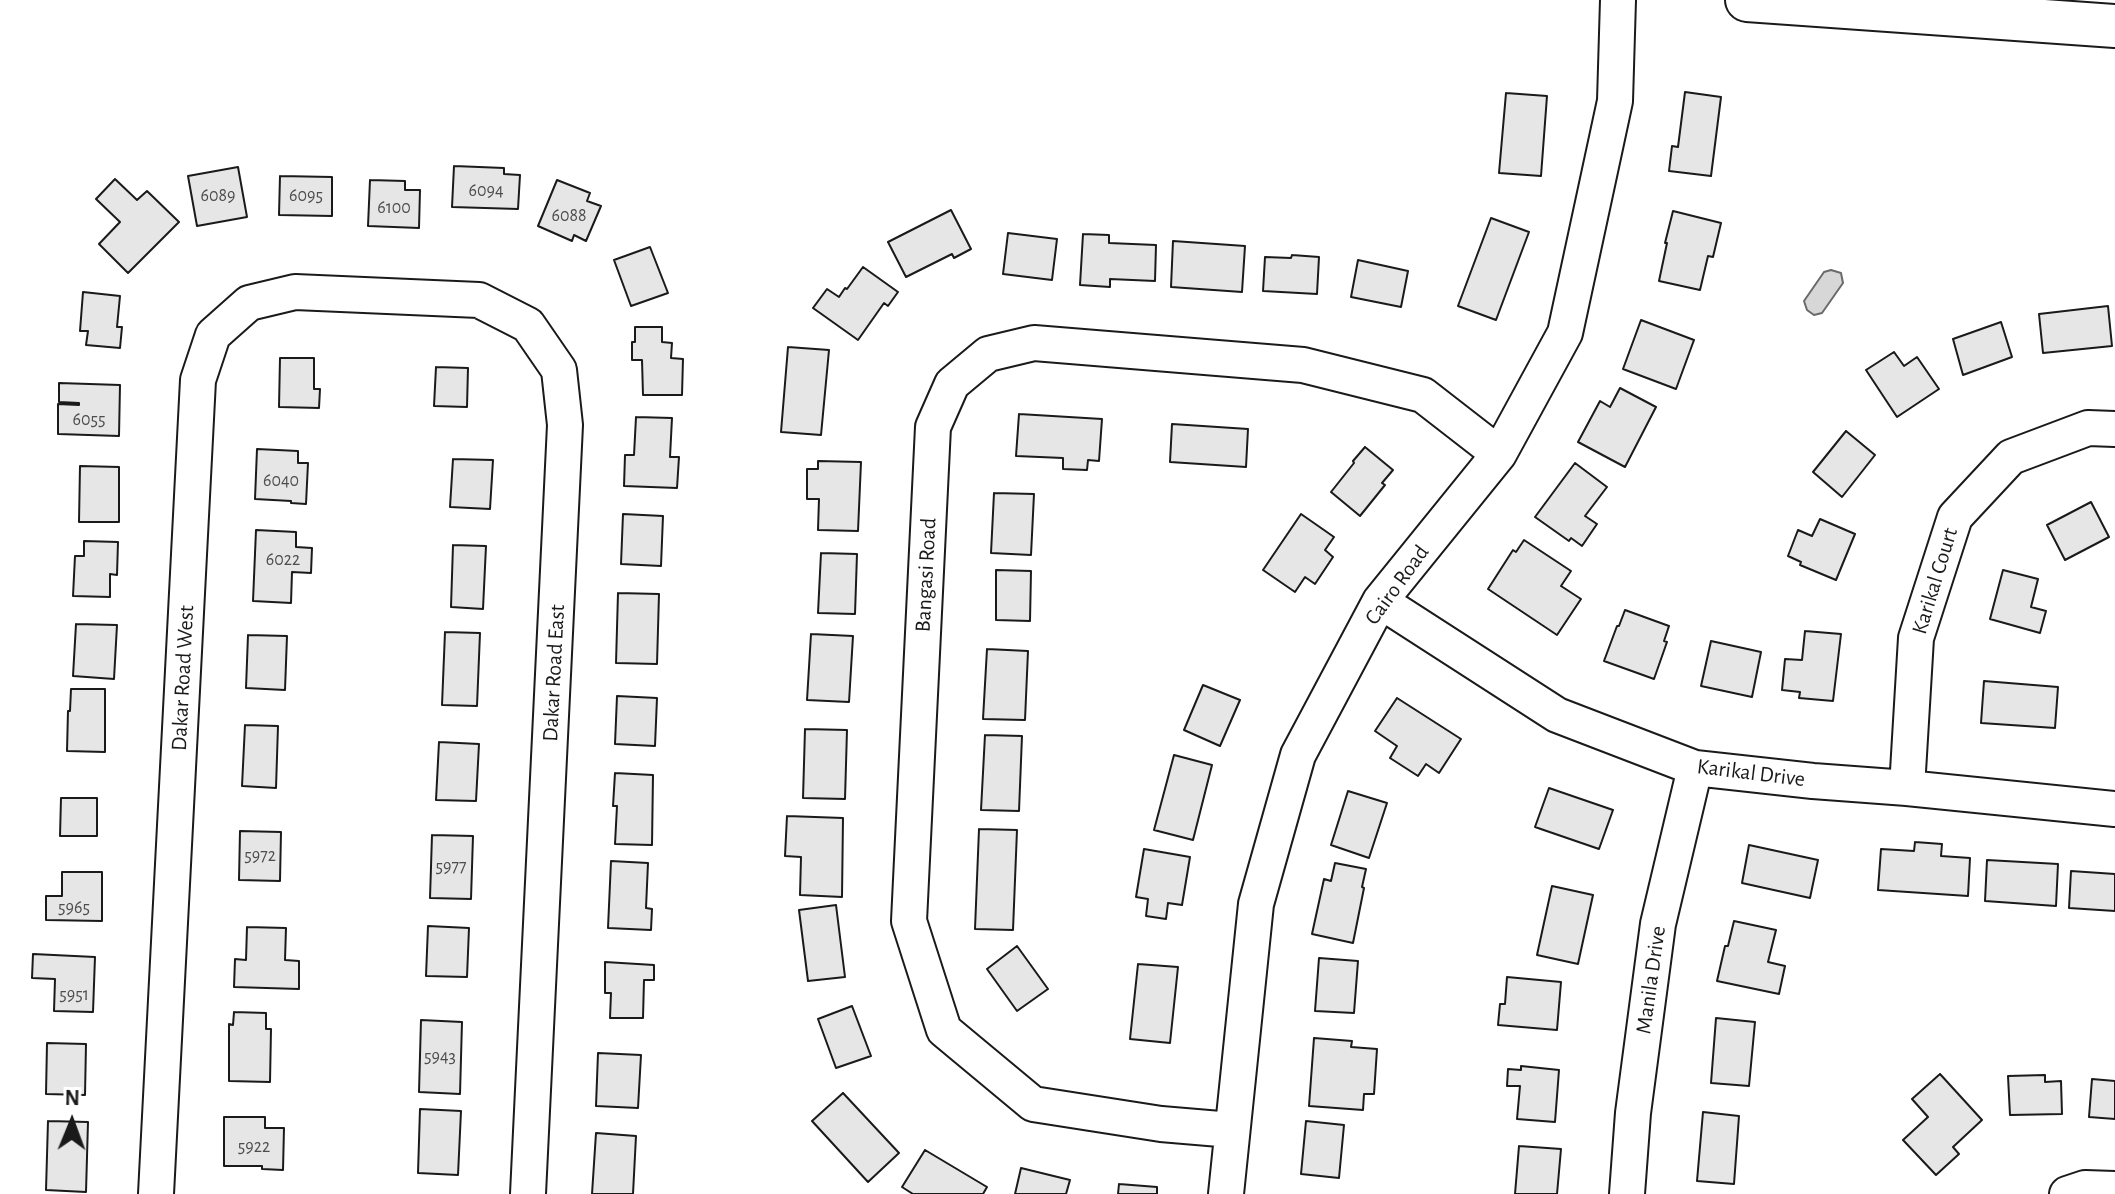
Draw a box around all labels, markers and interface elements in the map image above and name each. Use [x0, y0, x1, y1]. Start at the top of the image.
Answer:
house number: 6094 [468, 180, 504, 202]
house number: 6089 [201, 185, 235, 207]
house number: 6095 [289, 185, 323, 207]
house number: 6100 [377, 197, 411, 219]
house number: 6088 [551, 205, 587, 227]
house number: 6055 [72, 409, 106, 431]
house number: 6040 [263, 470, 299, 492]
street label: Bangasi Road [910, 517, 942, 633]
street label: Karikal Court [1906, 525, 1964, 637]
street label: Cairo Road [1359, 540, 1435, 630]
house number: 6022 [266, 549, 300, 571]
street label: Dakar Road West [166, 604, 200, 752]
street label: Dakar Road East [537, 604, 571, 742]
street label: Karikal Drive [1695, 753, 1807, 793]
house number: 5972 [244, 845, 276, 867]
house number: 5977 [436, 856, 466, 878]
house number: 5965 [58, 897, 90, 919]
street label: Manila Drive [1630, 924, 1672, 1036]
house number: 5951 [59, 984, 89, 1006]
house number: 5943 [424, 1046, 456, 1068]
north arrow [32, 1082, 112, 1162]
text: N [65, 1087, 80, 1109]
house number: 5922 [238, 1136, 270, 1158]

